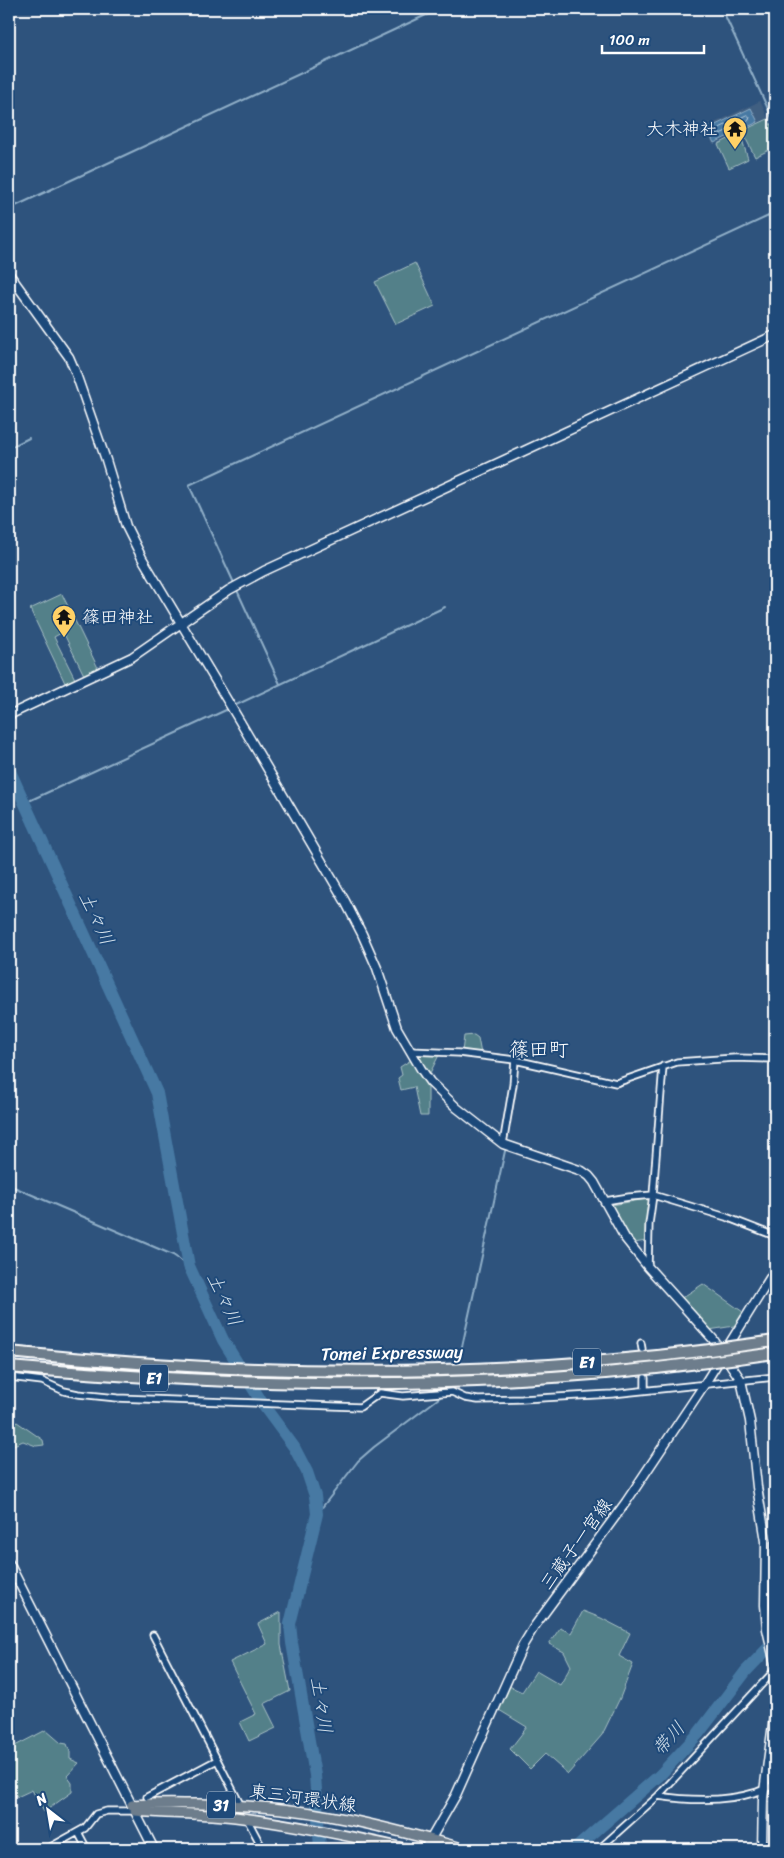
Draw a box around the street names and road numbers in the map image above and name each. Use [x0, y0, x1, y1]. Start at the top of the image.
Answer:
street label: Tomei Expressway [321, 1336, 464, 1370]
road number: E1 [573, 1348, 601, 1375]
road number: E1 [140, 1365, 168, 1392]
street label: 三蔵子一宮線 [531, 1491, 621, 1597]
street label: 東三河環状線 [247, 1775, 359, 1821]
road number: 31 [207, 1792, 235, 1818]

